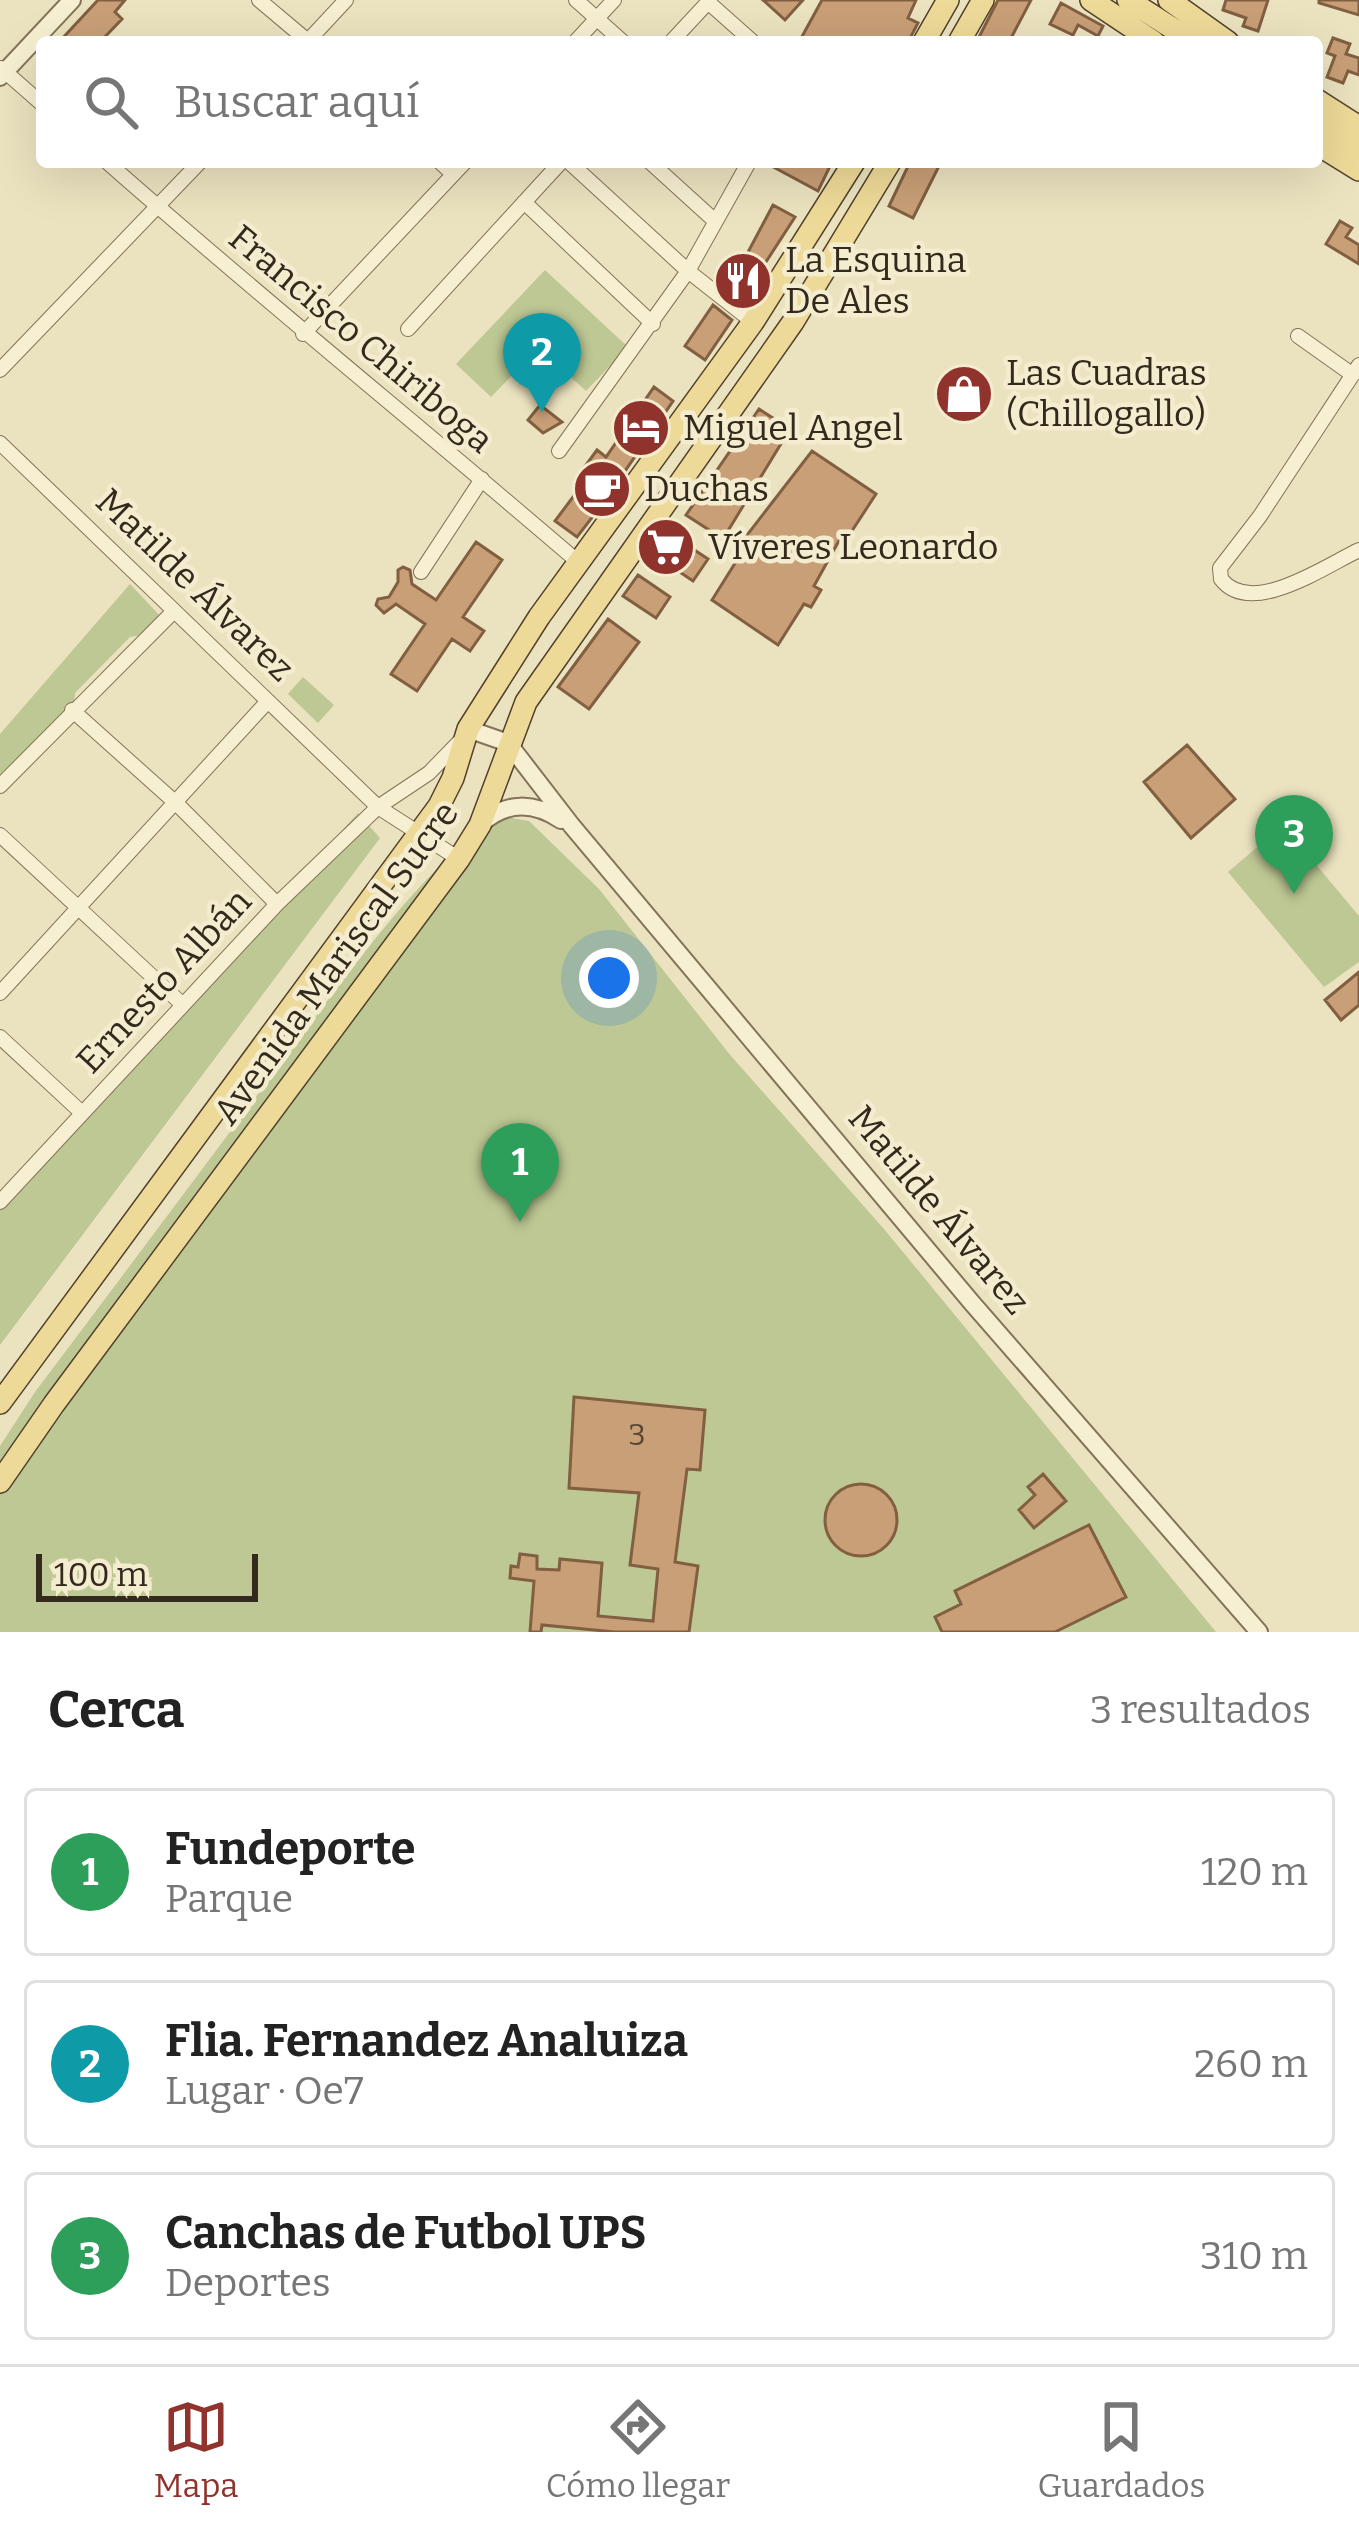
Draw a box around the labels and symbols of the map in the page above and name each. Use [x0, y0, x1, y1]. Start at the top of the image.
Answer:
street label: Francisco Chiriboga [220, 216, 502, 462]
place label: La Esquina De Ales [785, 238, 967, 323]
restaurant icon: La Esquina De Ales [712, 250, 774, 312]
pin: 2 [503, 313, 581, 412]
place label: Las Cuadras (Chillogallo) [1006, 351, 1207, 436]
shop icon: Las Cuadras (Chillogallo) [933, 363, 995, 425]
hotel icon: Miguel Angel [610, 397, 672, 459]
place label: Miguel Angel [683, 406, 903, 450]
cafe icon: Duchas [571, 458, 633, 520]
place label: Duchas [644, 467, 769, 511]
street label: Matilde Álvarez [87, 479, 303, 691]
supermarket icon: Víveres Leonardo [635, 516, 697, 578]
place label: Víveres Leonardo [708, 525, 998, 569]
street label: Avenida Mariscal Sucre [204, 793, 468, 1133]
pin: 3 [1255, 795, 1333, 894]
street label: Ernesto Albán [67, 879, 261, 1082]
your location [579, 948, 639, 1008]
street label: Matilde Álvarez [839, 1097, 1039, 1323]
pin: 1 [481, 1123, 559, 1222]
house number: 3 [628, 1417, 646, 1453]
scale bar [36, 1548, 258, 1601]

